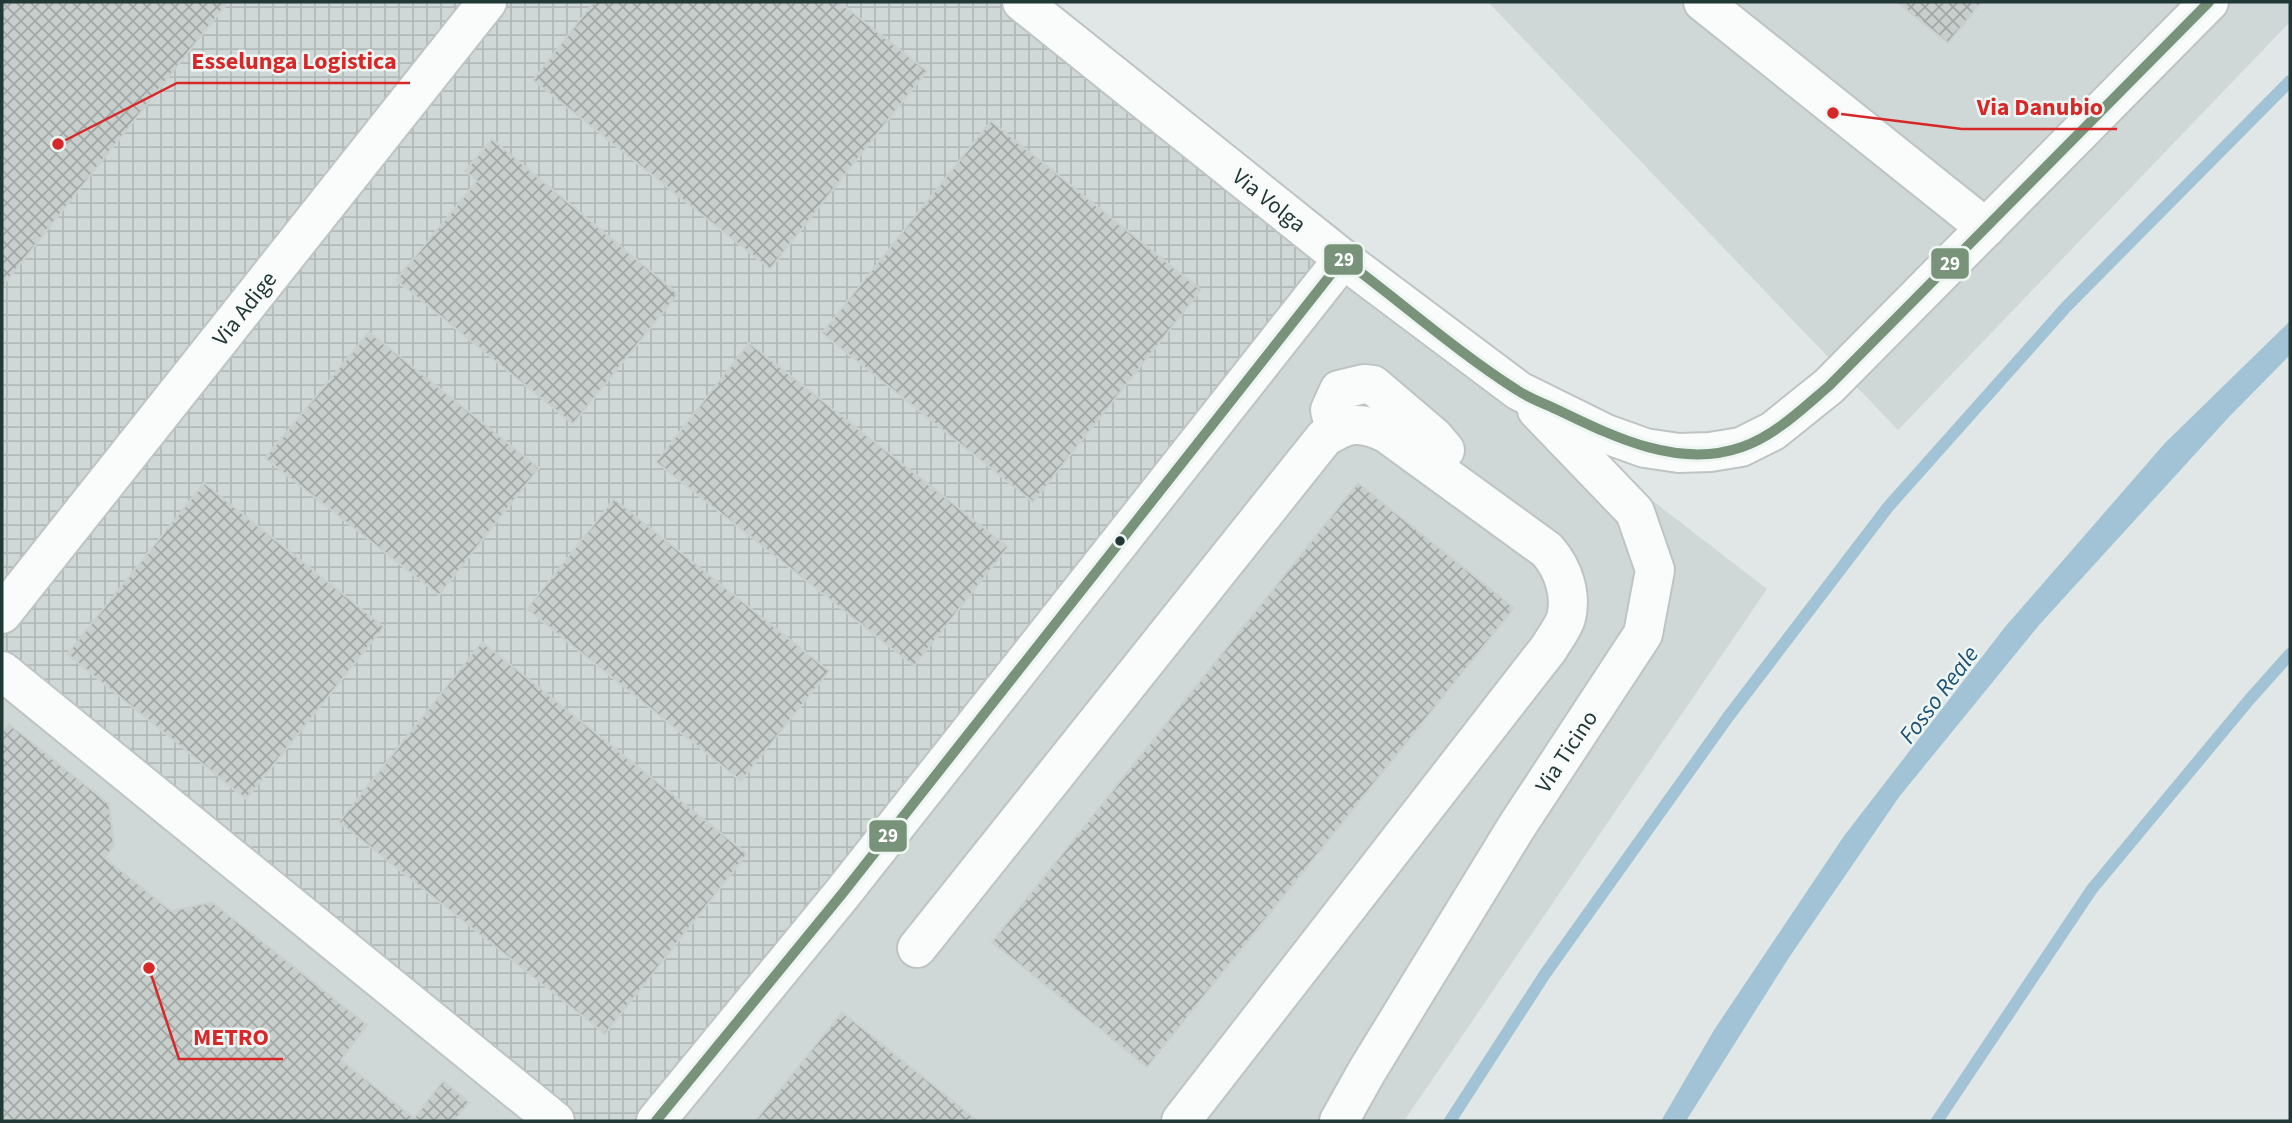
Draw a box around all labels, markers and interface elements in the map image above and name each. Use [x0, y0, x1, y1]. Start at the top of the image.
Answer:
callout: Esselunga Logistica [177, 38, 410, 83]
text: Esselunga Logistica [191, 44, 397, 79]
callout: Via Danubio [1962, 84, 2117, 129]
text: Via Danubio [1976, 90, 2103, 125]
street label: Via Volga [1225, 160, 1314, 240]
line badge: 29 [1323, 243, 1364, 276]
text: 29 [1334, 247, 1354, 274]
line badge: 29 [1930, 247, 1970, 280]
text: 29 [1940, 251, 1960, 278]
street label: Via Adige [204, 264, 284, 353]
unlabelled marker [1113, 534, 1127, 548]
water label: Fosso Reale [1890, 639, 1988, 751]
street label: Via Ticino [1527, 703, 1605, 799]
line badge: 29 [868, 819, 908, 853]
text: 29 [878, 823, 898, 850]
callout: METRO [179, 1014, 283, 1059]
text: METRO [193, 1020, 269, 1055]

